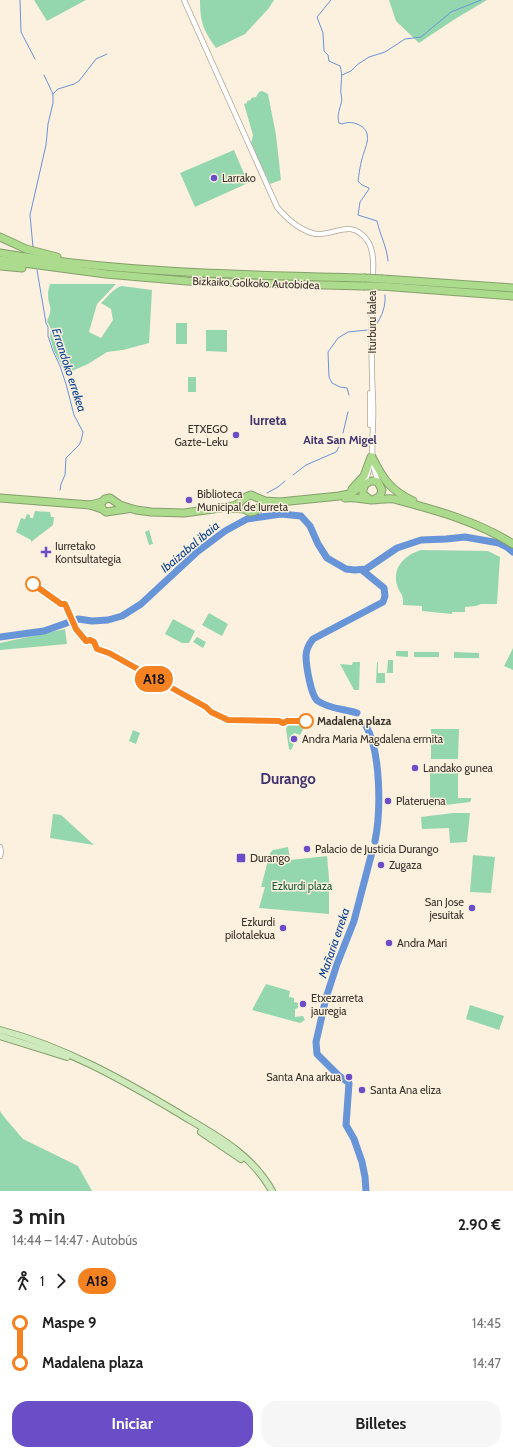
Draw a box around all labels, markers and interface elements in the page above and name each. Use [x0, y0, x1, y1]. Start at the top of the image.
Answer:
place label: Larrako [222, 171, 256, 185]
marker: Larrako [209, 173, 219, 183]
street label: Bizkaiko Golkoko Autobidea [192, 274, 321, 292]
street label: Iturburu kalea [365, 290, 379, 353]
water label: Errandoko errekea [49, 326, 90, 414]
district label: Iurreta [250, 412, 287, 428]
place label: ETXEGO Gazte-Leku [174, 422, 229, 449]
marker: ETXEGO Gazte-Leku [231, 430, 241, 440]
district label: Aita San Migel [303, 432, 377, 447]
place label: Biblioteca Municipal de Iurreta [197, 487, 289, 514]
marker: Biblioteca Municipal de Iurreta [184, 495, 194, 505]
water label: Ibaizabal ibaia [157, 518, 222, 576]
place label: Iurretako Kontsultategia [55, 539, 122, 566]
marker: Iurretako Kontsultategia [40, 546, 52, 558]
unlabelled marker [25, 576, 41, 592]
line badge: A18 [131, 666, 177, 692]
text: A18 [143, 670, 165, 688]
marker: Madalena plaza [298, 713, 314, 729]
place label: Madalena plaza [317, 714, 392, 728]
place label: Andra Maria Magdalena ermita [302, 732, 444, 746]
marker: Andra Maria Magdalena ermita [289, 734, 299, 744]
place label: Landako gunea [423, 761, 494, 775]
marker: Landako gunea [410, 763, 420, 773]
district label: Durango [260, 770, 316, 788]
place label: Plateruena [396, 794, 446, 808]
marker: Plateruena [383, 796, 393, 806]
place label: Palacio de Justicia Durango [315, 842, 439, 856]
marker: Palacio de Justicia Durango [302, 844, 312, 854]
place label: Durango [250, 851, 290, 865]
marker: Durango [235, 852, 247, 864]
place label: Zugaza [389, 858, 422, 872]
marker: Zugaza [376, 860, 386, 870]
park label: Ezkurdi plaza [272, 879, 333, 893]
place label: San Jose jesuitak [425, 895, 464, 922]
marker: San Jose jesuitak [467, 903, 477, 913]
water label: Mañaria erreka [314, 906, 353, 981]
place label: Ezkurdi pilotalekua [225, 915, 276, 942]
marker: Ezkurdi pilotalekua [278, 923, 288, 933]
place label: Andra Mari [397, 936, 447, 950]
marker: Andra Mari [384, 938, 394, 948]
place label: Etxezarreta jauregia [310, 991, 364, 1018]
marker: Etxezarreta jauregia [298, 999, 308, 1009]
place label: Santa Ana arkua [266, 1070, 342, 1084]
marker: Santa Ana arkua [344, 1072, 354, 1082]
place label: Santa Ana eliza [370, 1083, 442, 1097]
marker: Santa Ana eliza [357, 1085, 367, 1095]
text: 3 min [12, 1203, 65, 1230]
text: 2.90 € [458, 1216, 501, 1234]
text: 14:44 – 14:47 · Autobús [12, 1232, 137, 1248]
icon: walk [12, 1270, 34, 1292]
icon: forward [50, 1270, 72, 1292]
text: A18 [86, 1272, 108, 1290]
text: 1 [40, 1273, 44, 1289]
text: Maspe 9 [42, 1314, 96, 1332]
text: 14:45 [472, 1315, 501, 1331]
text: Madalena plaza [42, 1354, 143, 1372]
text: 14:47 [472, 1355, 501, 1371]
button: Iniciar [12, 1401, 253, 1447]
button: Billetes [261, 1401, 501, 1447]

